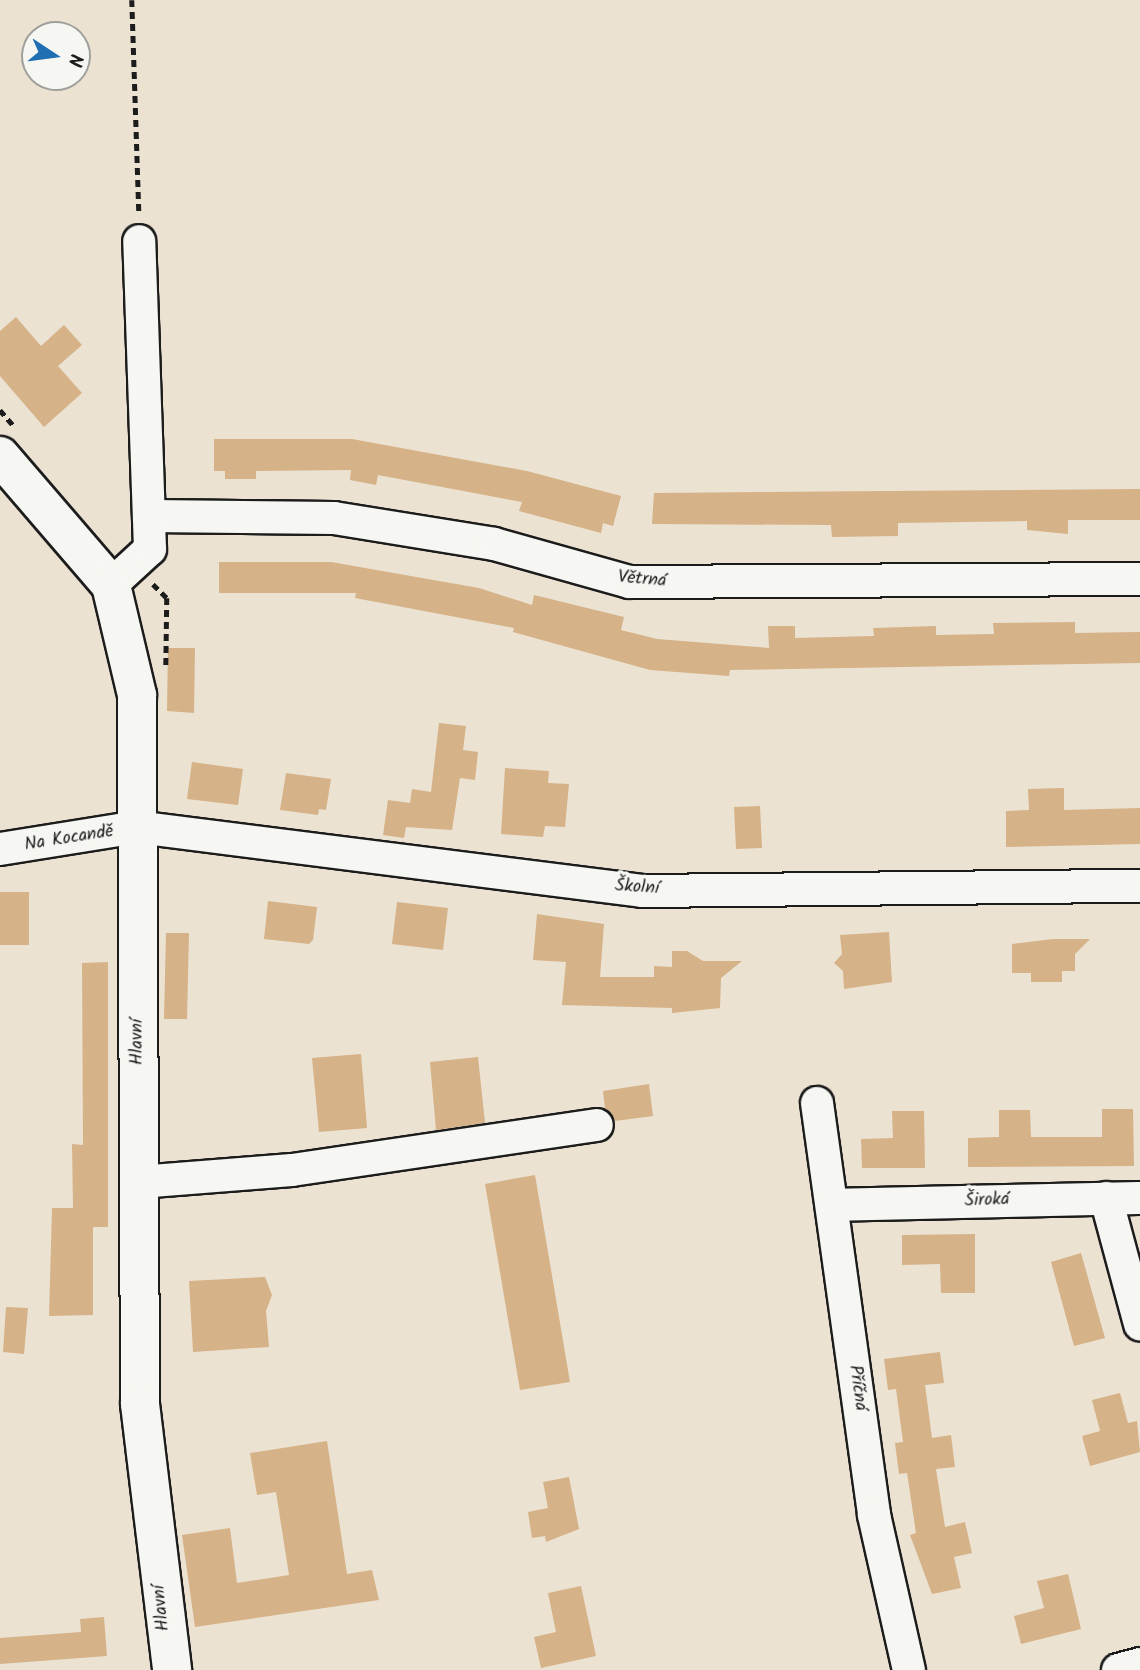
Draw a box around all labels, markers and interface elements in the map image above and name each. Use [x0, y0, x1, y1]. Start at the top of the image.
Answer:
north arrow [21, 21, 91, 91]
text: N [59, 51, 90, 69]
street label: Větrná [617, 567, 667, 593]
street label: Na Kocandě [23, 821, 115, 857]
street label: Školní [614, 876, 660, 900]
street label: Hlavní [127, 1019, 149, 1065]
street label: Široká [964, 1189, 1010, 1213]
street label: Příčná [843, 1364, 871, 1412]
street label: Hlavní [149, 1584, 175, 1632]

